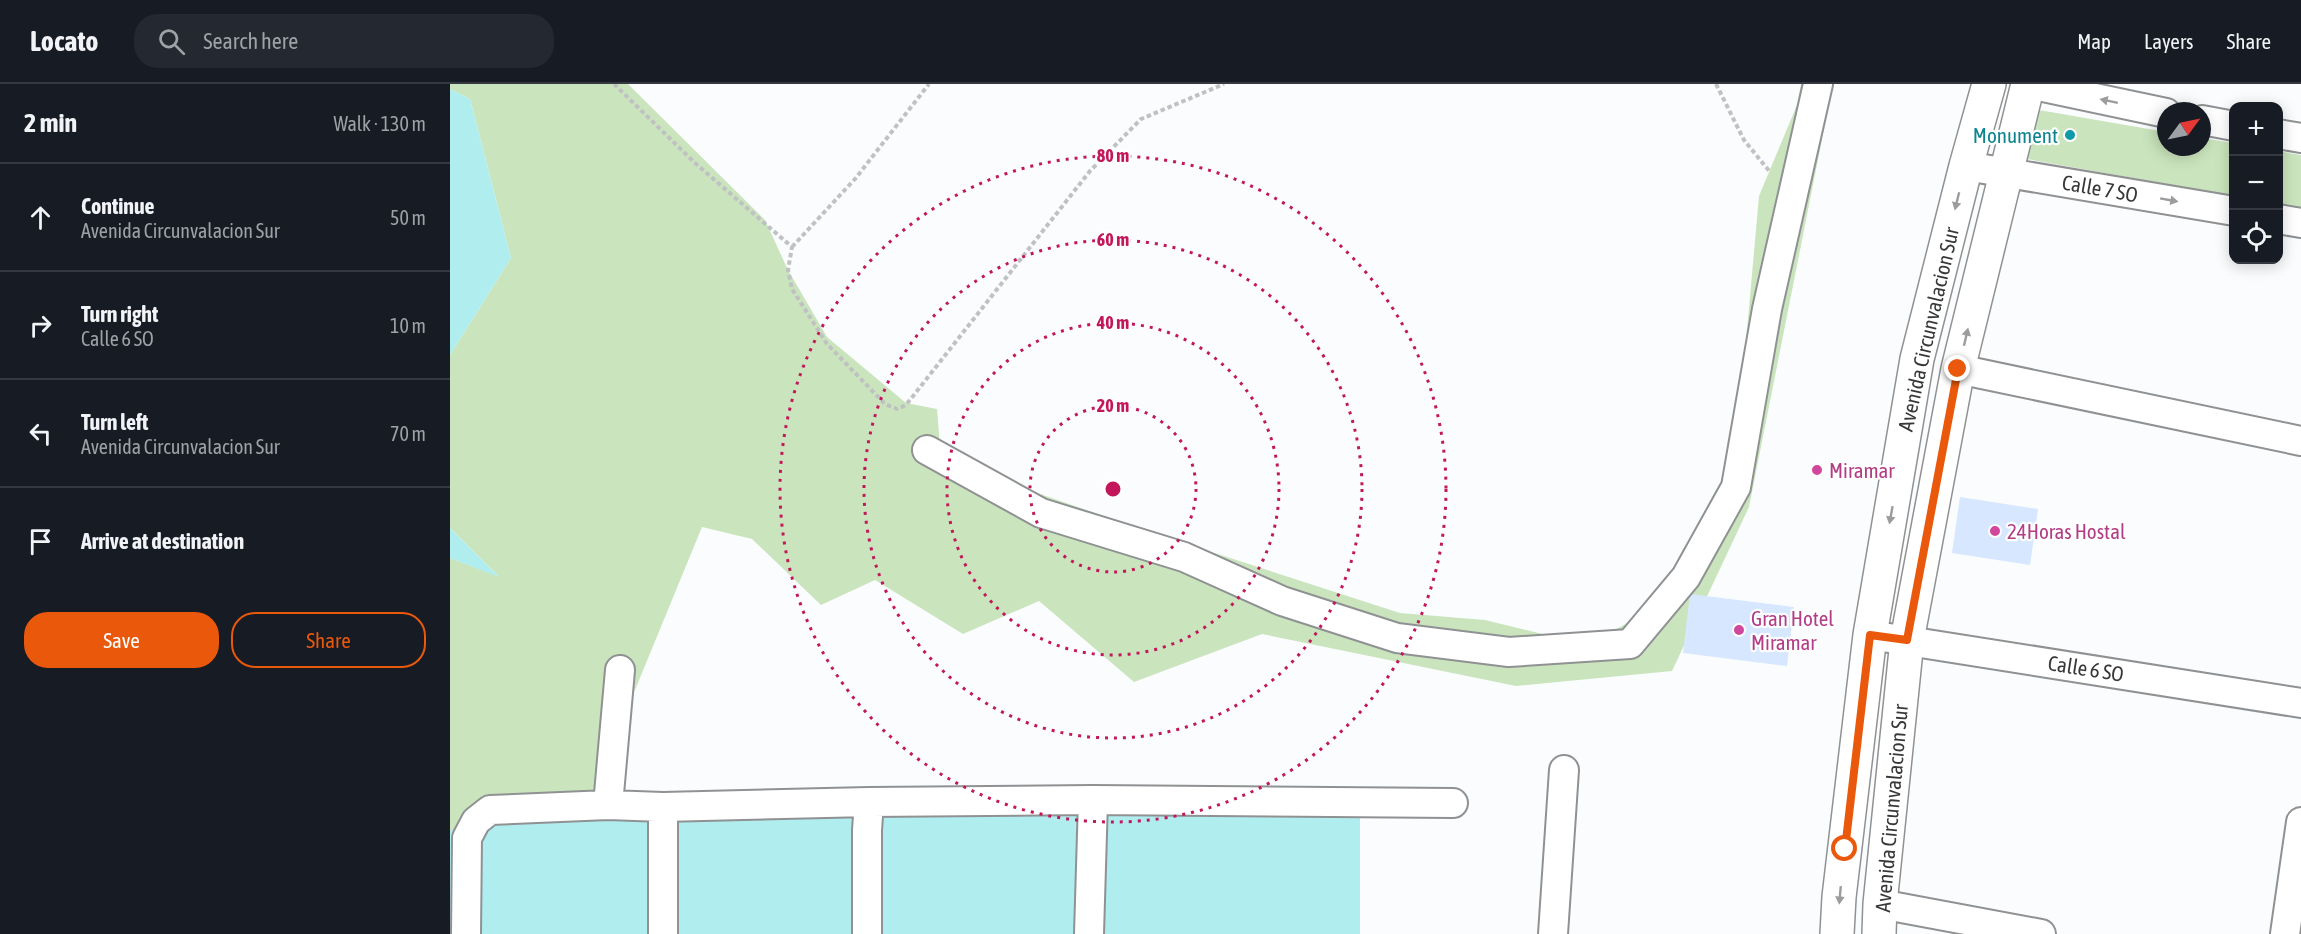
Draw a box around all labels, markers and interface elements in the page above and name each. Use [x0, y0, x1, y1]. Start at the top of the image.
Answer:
search box [134, 14, 554, 68]
text: Locato [30, 25, 98, 57]
icon: search [155, 25, 188, 58]
text: Search here [203, 28, 298, 54]
text: Map [2077, 29, 2111, 53]
text: Layers [2144, 29, 2194, 53]
text: Share [2227, 29, 2271, 53]
one-way arrow [2099, 96, 2118, 105]
north arrow [2157, 102, 2211, 156]
map controls [2229, 102, 2283, 264]
button: + [2229, 102, 2283, 156]
text: 2 min [24, 108, 77, 138]
text: Walk · 130 m [334, 112, 426, 135]
place label: Monument [1973, 123, 2058, 147]
marker: Monument [2063, 128, 2077, 142]
text: 80 m [1097, 145, 1129, 166]
button: − [2229, 156, 2283, 210]
street label: Calle 7 SO [2060, 170, 2140, 206]
one-way arrow [1952, 192, 1962, 210]
text: Continue [81, 193, 155, 219]
one-way arrow [2160, 196, 2179, 205]
icon: ahead [24, 201, 57, 234]
text: 50 m [390, 206, 426, 229]
button: locate [2229, 210, 2283, 264]
text: Avenida Circunvalacion Sur [81, 219, 280, 242]
street label: Avenida Circunvalacion Sur [1893, 224, 1963, 433]
text: 60 m [1097, 229, 1129, 250]
text: Turn right [81, 301, 158, 327]
icon: right [24, 309, 57, 342]
text: 40 m [1096, 312, 1129, 333]
text: 10 m [390, 314, 426, 337]
text: Calle 6 SO [81, 327, 154, 350]
one-way arrow [1961, 327, 1971, 346]
route end [1944, 355, 1970, 381]
text: 20 m [1097, 395, 1129, 416]
text: Turn left [81, 409, 148, 435]
icon: left [24, 417, 57, 450]
text: 70 m [390, 422, 426, 445]
text: Avenida Circunvalacion Sur [81, 435, 280, 458]
place label: Miramar [1829, 458, 1895, 482]
marker: Miramar [1810, 463, 1824, 477]
centre of rings [1103, 479, 1123, 499]
one-way arrow [1886, 506, 1895, 525]
place label: 24Horas Hostal [2007, 519, 2126, 543]
marker: 24Horas Hostal [1988, 524, 2002, 538]
icon: arrive [24, 525, 57, 558]
text: Arrive at destination [81, 528, 244, 554]
place label: Gran Hotel Miramar [1751, 606, 1834, 654]
button: Save [24, 612, 219, 668]
button: Share [231, 612, 426, 668]
marker: Gran Hotel Miramar [1732, 623, 1746, 637]
street label: Calle 6 SO [2046, 650, 2126, 686]
street label: Avenida Circunvalacion Sur [1870, 702, 1912, 913]
route start [1831, 835, 1857, 861]
one-way arrow [1835, 886, 1845, 905]

